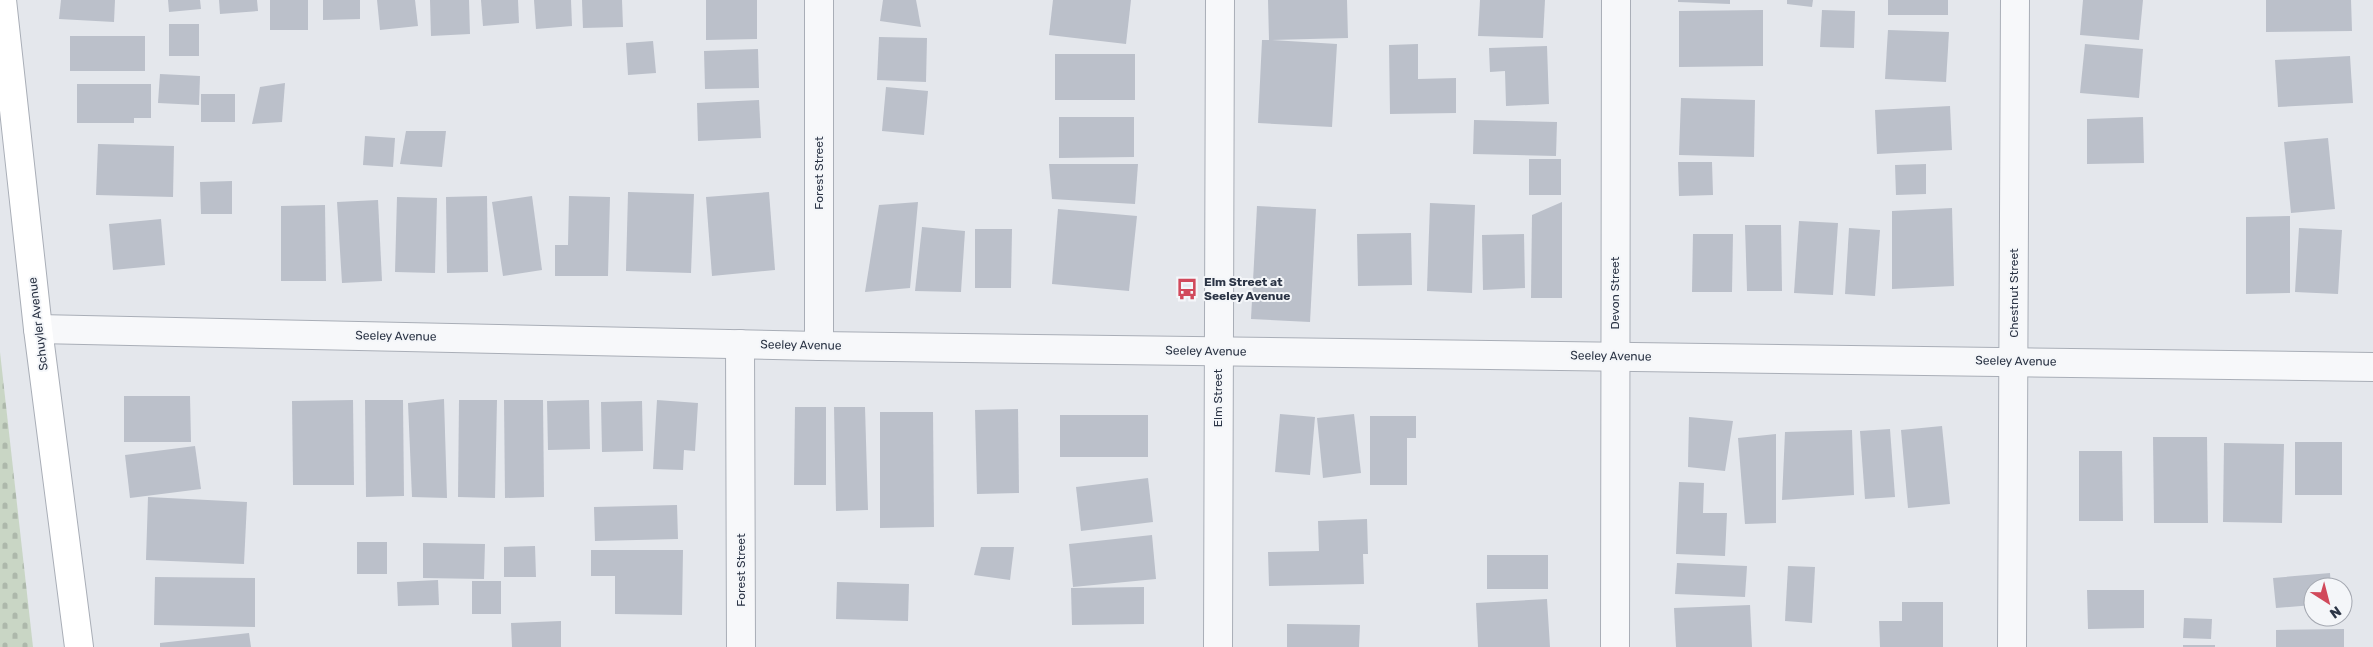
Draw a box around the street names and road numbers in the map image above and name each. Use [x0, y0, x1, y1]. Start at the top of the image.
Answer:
street label: Forest Street [812, 136, 826, 210]
street label: Chestnut Street [2007, 248, 2021, 338]
street label: Devon Street [1608, 256, 1622, 330]
street label: Schuyler Avenue [25, 276, 51, 371]
street label: Seeley Avenue [355, 328, 437, 344]
street label: Seeley Avenue [760, 337, 842, 353]
street label: Seeley Avenue [1165, 343, 1247, 359]
street label: Seeley Avenue [1570, 348, 1652, 364]
street label: Seeley Avenue [1975, 353, 2057, 369]
street label: Elm Street [1211, 368, 1225, 427]
street label: Forest Street [734, 533, 748, 607]

